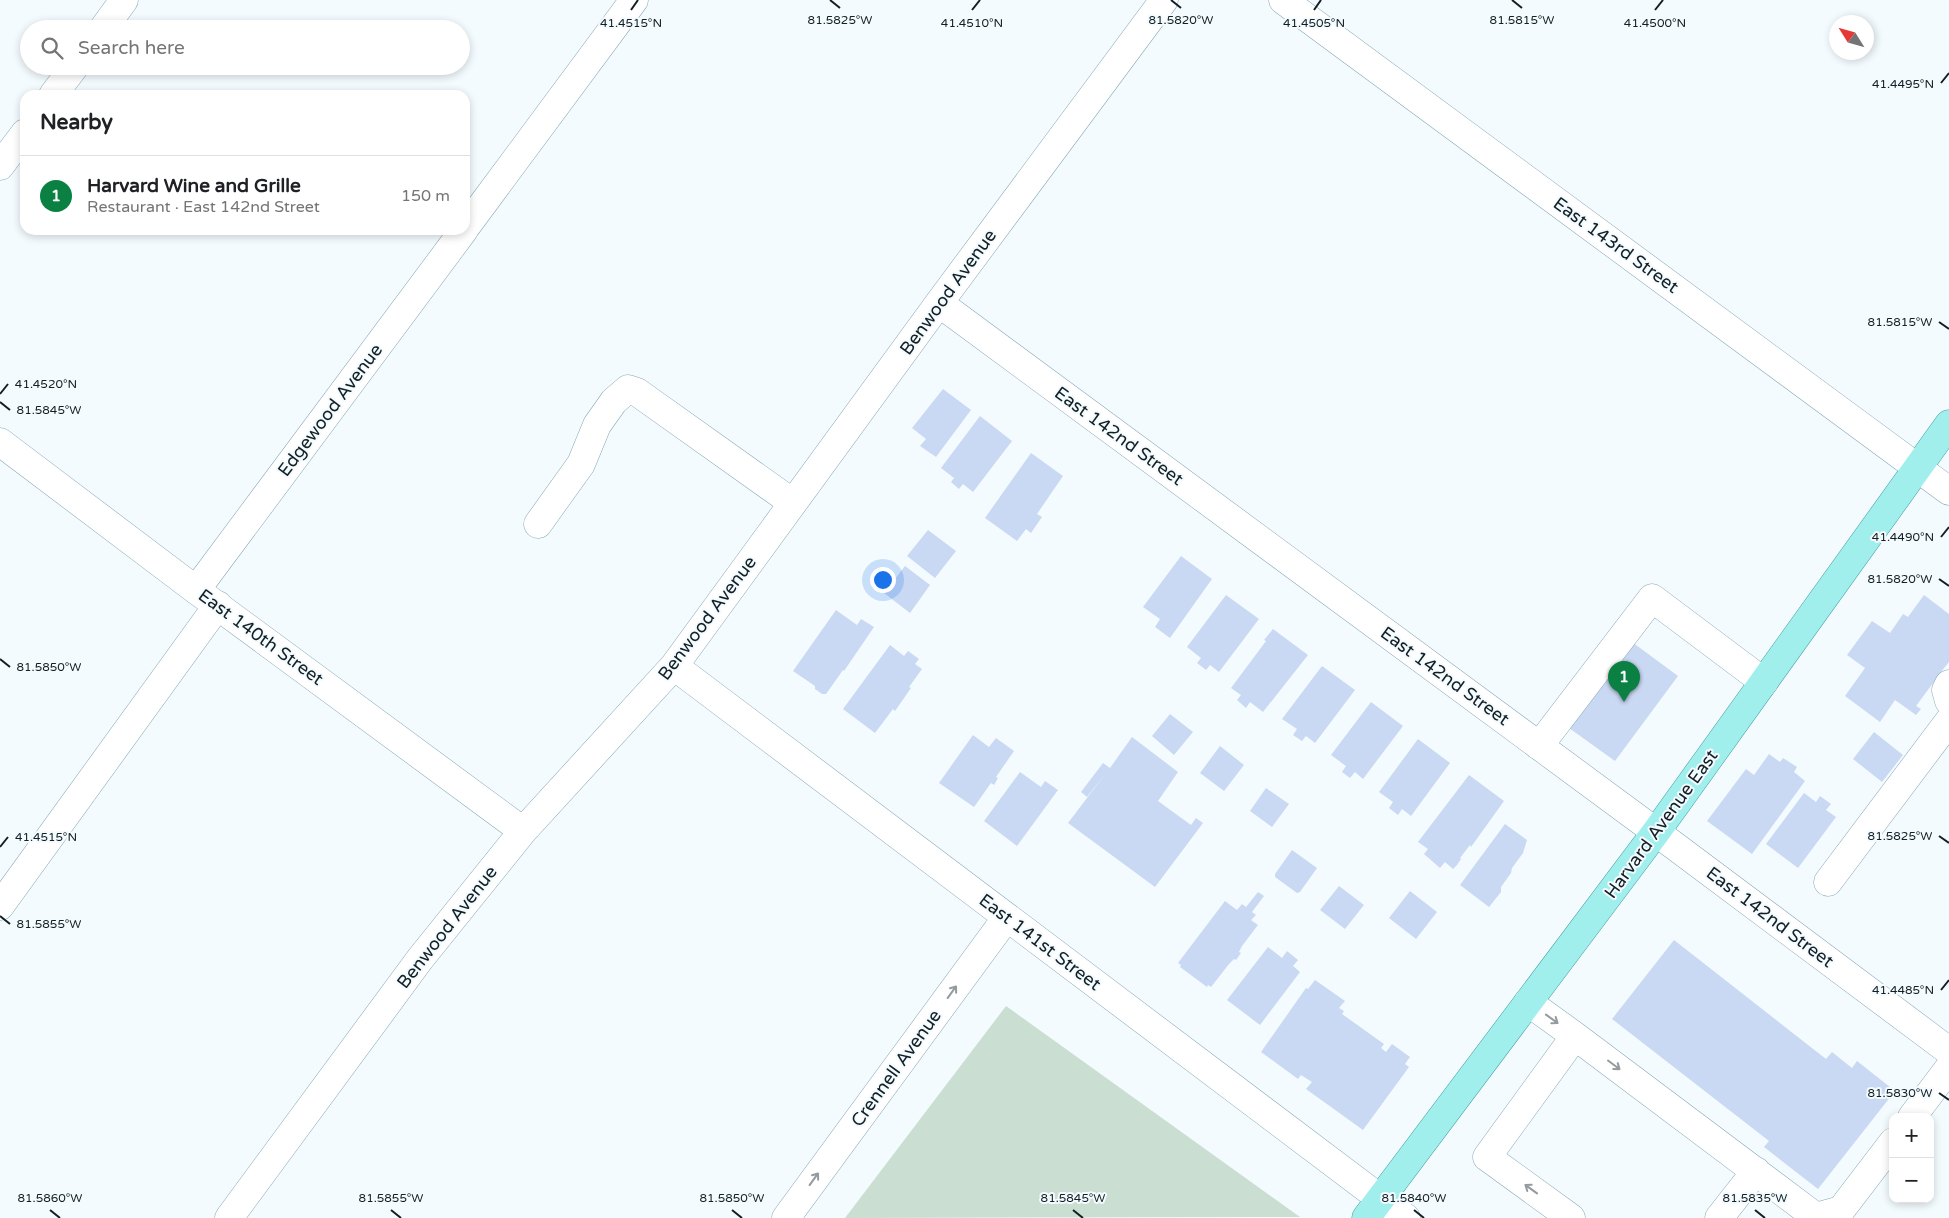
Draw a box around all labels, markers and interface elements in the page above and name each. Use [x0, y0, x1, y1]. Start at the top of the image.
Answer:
text: 81.5825°W [808, 13, 872, 27]
text: 81.5820°W [1148, 13, 1214, 27]
text: 81.5815°W [1490, 13, 1554, 27]
north arrow [1829, 15, 1874, 60]
text: 41.4515°N [600, 16, 662, 30]
text: 41.4510°N [941, 16, 1003, 30]
text: 41.4505°N [1283, 16, 1345, 30]
text: 41.4500°N [1624, 16, 1686, 30]
search box [20, 20, 470, 75]
icon: search [38, 34, 66, 62]
text: Search here [78, 37, 185, 59]
text: 41.4495°N [1872, 77, 1934, 91]
text: Nearby [40, 110, 113, 135]
text: Harvard Wine and Grille [87, 175, 301, 197]
text: 1 [51, 186, 61, 206]
text: 150 m [401, 186, 450, 206]
street label: East 143rd Street [1549, 192, 1683, 298]
text: Restaurant · East 142nd Street [87, 197, 320, 217]
street label: Benwood Avenue [895, 225, 1001, 359]
text: 81.5815°W [1868, 315, 1932, 329]
street label: Edgewood Avenue [273, 339, 387, 481]
text: 41.4520°N [15, 377, 77, 391]
street label: East 142nd Street [1050, 382, 1188, 490]
text: 81.5845°W [17, 403, 81, 417]
text: 41.4490°N [1872, 530, 1934, 544]
street label: Benwood Avenue [653, 552, 761, 684]
your location [870, 567, 896, 593]
text: 81.5820°W [1867, 572, 1933, 586]
street label: East 140th Street [194, 584, 328, 690]
street label: East 142nd Street [1376, 622, 1514, 730]
text: 81.5850°W [16, 660, 82, 674]
pin: 1 [1608, 661, 1640, 702]
street label: Harvard Avenue East [1600, 745, 1723, 903]
text: 81.5825°W [1868, 829, 1932, 843]
text: 41.4515°N [15, 830, 77, 844]
street label: Benwood Avenue [392, 861, 502, 993]
street label: East 142nd Street [1702, 862, 1838, 972]
street label: East 141st Street [975, 889, 1105, 995]
text: 81.5855°W [17, 917, 81, 931]
text: 41.4485°N [1872, 983, 1934, 997]
one-way arrow [947, 986, 958, 999]
street label: Crennell Avenue [846, 1005, 946, 1131]
one-way arrow [1544, 1014, 1558, 1024]
one-way arrow [1607, 1060, 1620, 1071]
text: 81.5830°W [1867, 1086, 1933, 1100]
map controls [1889, 1113, 1934, 1203]
button: + [1889, 1113, 1934, 1158]
button: − [1889, 1158, 1934, 1203]
one-way arrow [809, 1173, 820, 1186]
one-way arrow [1524, 1184, 1538, 1194]
text: 81.5860°W [17, 1191, 83, 1205]
text: 81.5855°W [359, 1191, 423, 1205]
text: 81.5850°W [699, 1191, 765, 1205]
text: 81.5845°W [1041, 1191, 1105, 1205]
text: 81.5840°W [1381, 1191, 1447, 1205]
text: 81.5835°W [1723, 1191, 1787, 1205]

